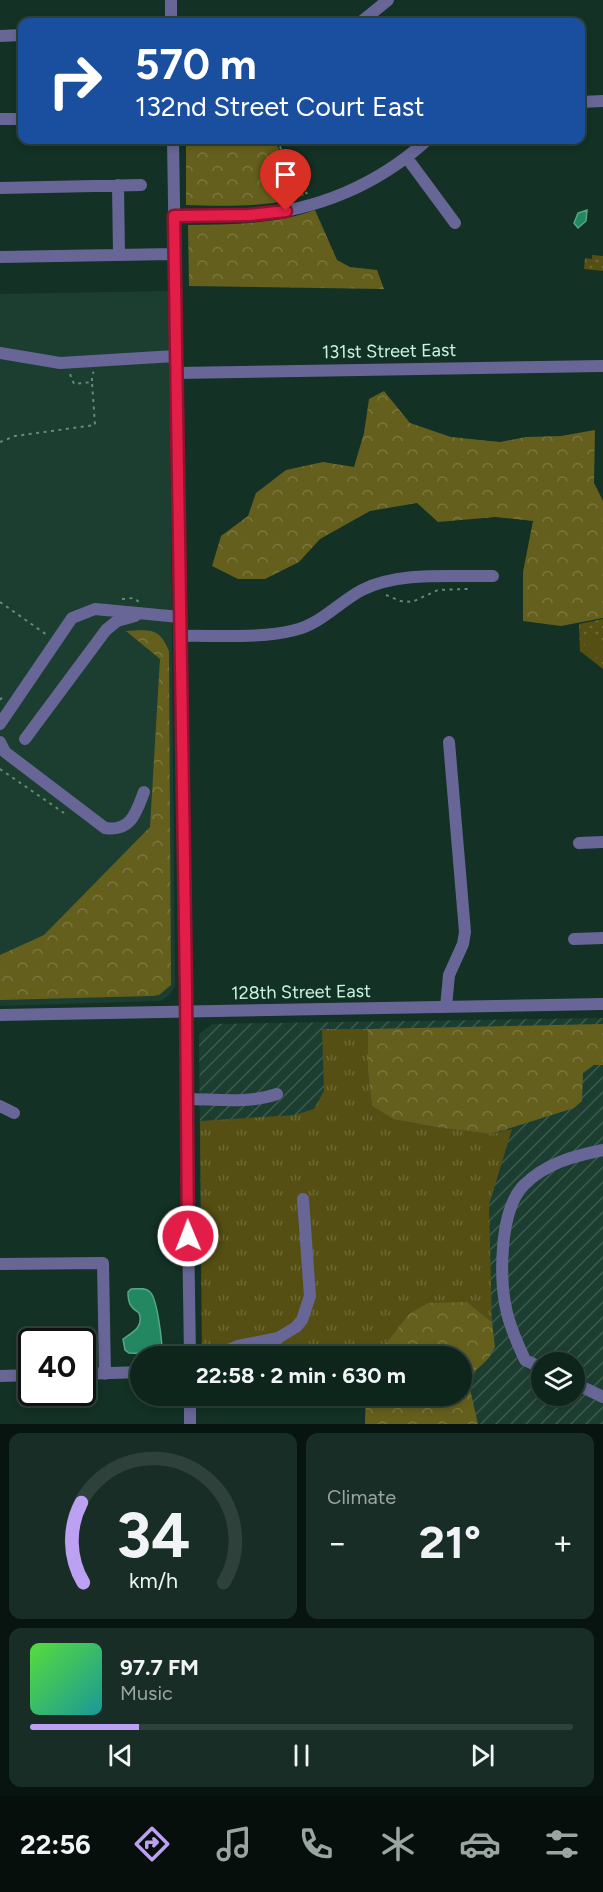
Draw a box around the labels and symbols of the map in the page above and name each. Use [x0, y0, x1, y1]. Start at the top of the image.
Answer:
pin [260, 149, 311, 211]
street label: 131st Street East [322, 339, 456, 363]
street label: 128th Street East [231, 980, 371, 1004]
position arrow [156, 1204, 220, 1268]
speed limit sign: 40 [18, 1328, 96, 1406]

